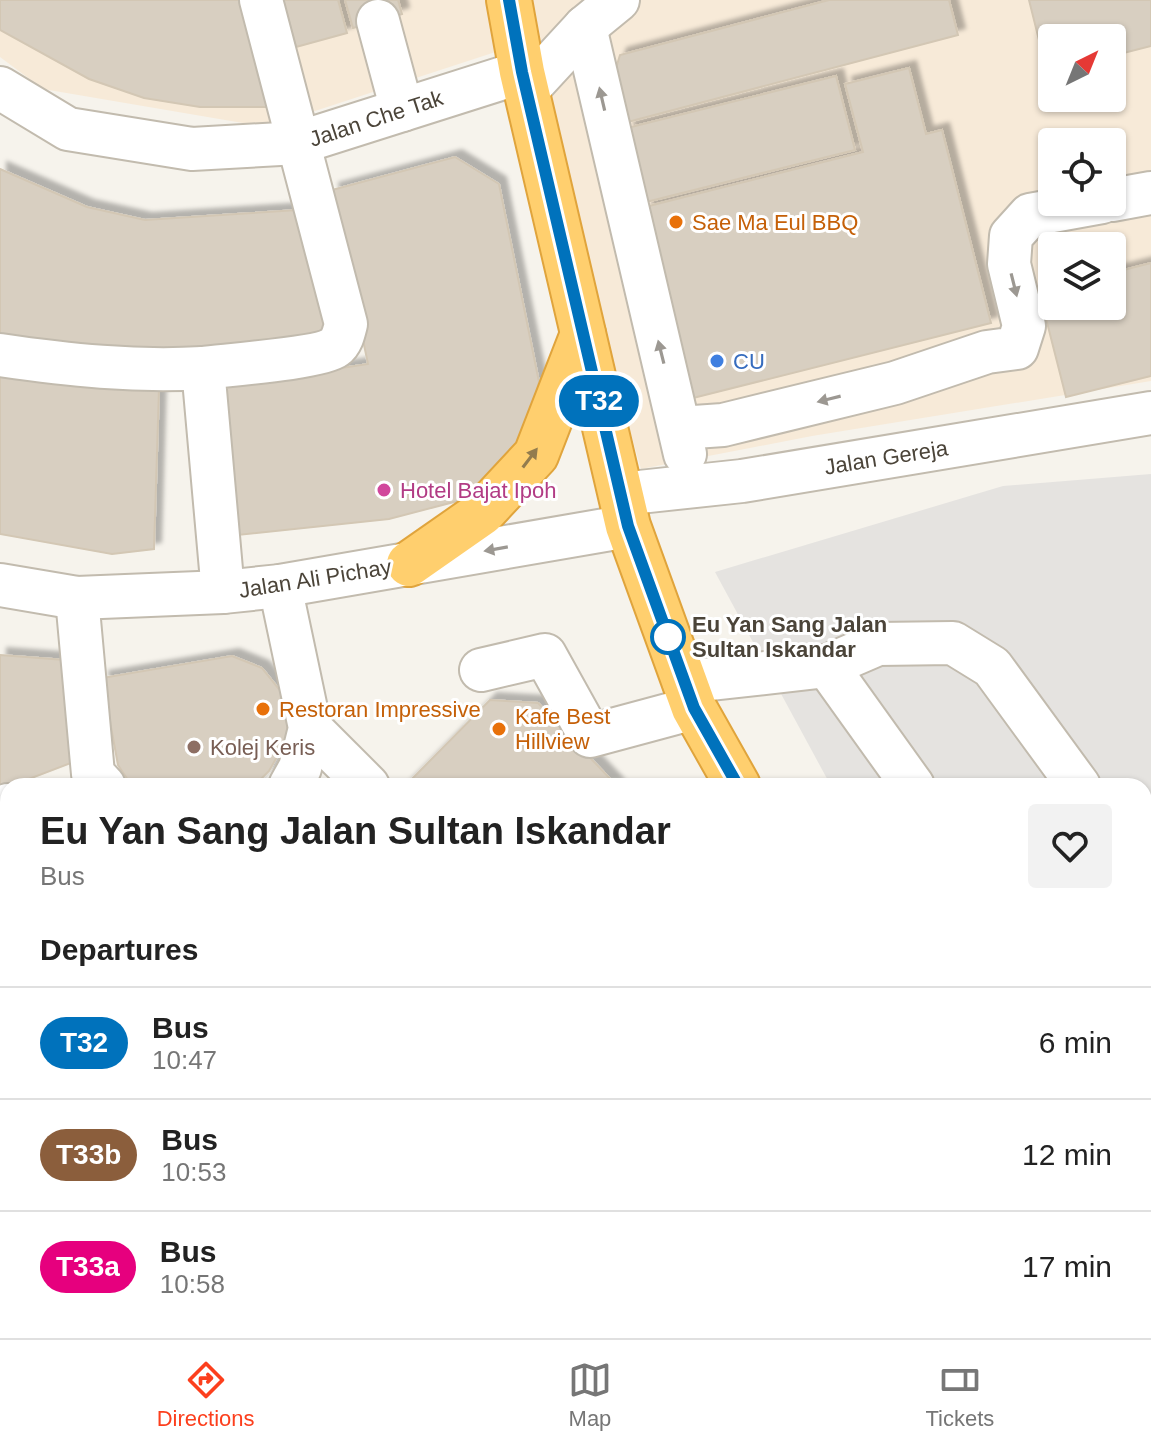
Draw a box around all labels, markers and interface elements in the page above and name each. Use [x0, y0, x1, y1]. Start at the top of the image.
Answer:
north arrow [1038, 24, 1126, 112]
map controls [1038, 24, 1126, 320]
street label: Jalan Che Tak [306, 85, 447, 152]
one-way arrow [595, 87, 607, 112]
button: locate [1038, 128, 1126, 216]
place label: Sae Ma Eul BBQ [692, 210, 858, 235]
marker: Sae Ma Eul BBQ [667, 213, 685, 231]
button: layers [1038, 232, 1126, 320]
one-way arrow [1008, 273, 1020, 298]
one-way arrow [655, 340, 667, 365]
place label: CU [733, 349, 765, 374]
marker: CU [708, 352, 726, 370]
line badge: T32 [553, 375, 645, 427]
text: T32 [575, 385, 623, 416]
one-way arrow [816, 393, 841, 406]
street label: Jalan Gereja [823, 435, 950, 480]
one-way arrow [522, 448, 538, 468]
place label: Hotel Bajat Ipoh [400, 478, 557, 503]
marker: Hotel Bajat Ipoh [375, 481, 393, 499]
one-way arrow [483, 543, 508, 555]
street label: Jalan Ali Pichay [237, 554, 393, 603]
place label: Eu Yan Sang Jalan Sultan Iskandar [692, 612, 887, 662]
marker: Eu Yan Sang Jalan Sultan Iskandar [651, 620, 685, 654]
place label: Restoran Impressive [279, 697, 481, 722]
marker: Restoran Impressive [254, 700, 272, 718]
place label: Kafe Best Hillview [515, 704, 610, 754]
marker: Kafe Best Hillview [490, 720, 508, 738]
place label: Kolej Keris [210, 735, 315, 760]
marker: Kolej Keris [185, 738, 203, 756]
button: heart [1028, 804, 1112, 888]
text: Eu Yan Sang Jalan Sultan Iskandar [40, 810, 671, 852]
text: Bus [40, 861, 85, 891]
text: Departures [40, 933, 198, 966]
text: Bus [152, 1011, 209, 1044]
text: 6 min [1039, 1026, 1112, 1059]
text: T32 [60, 1027, 108, 1058]
text: 10:47 [152, 1045, 217, 1075]
text: Bus [161, 1123, 218, 1156]
text: 12 min [1022, 1138, 1112, 1171]
text: T33b [56, 1139, 121, 1170]
text: 10:53 [161, 1157, 226, 1187]
text: Bus [160, 1235, 217, 1268]
text: 17 min [1022, 1250, 1112, 1283]
text: T33a [56, 1251, 120, 1282]
text: 10:58 [160, 1269, 225, 1299]
tab: Directions [157, 1358, 255, 1432]
tab: Map [568, 1358, 612, 1432]
tab: Tickets [925, 1358, 994, 1432]

